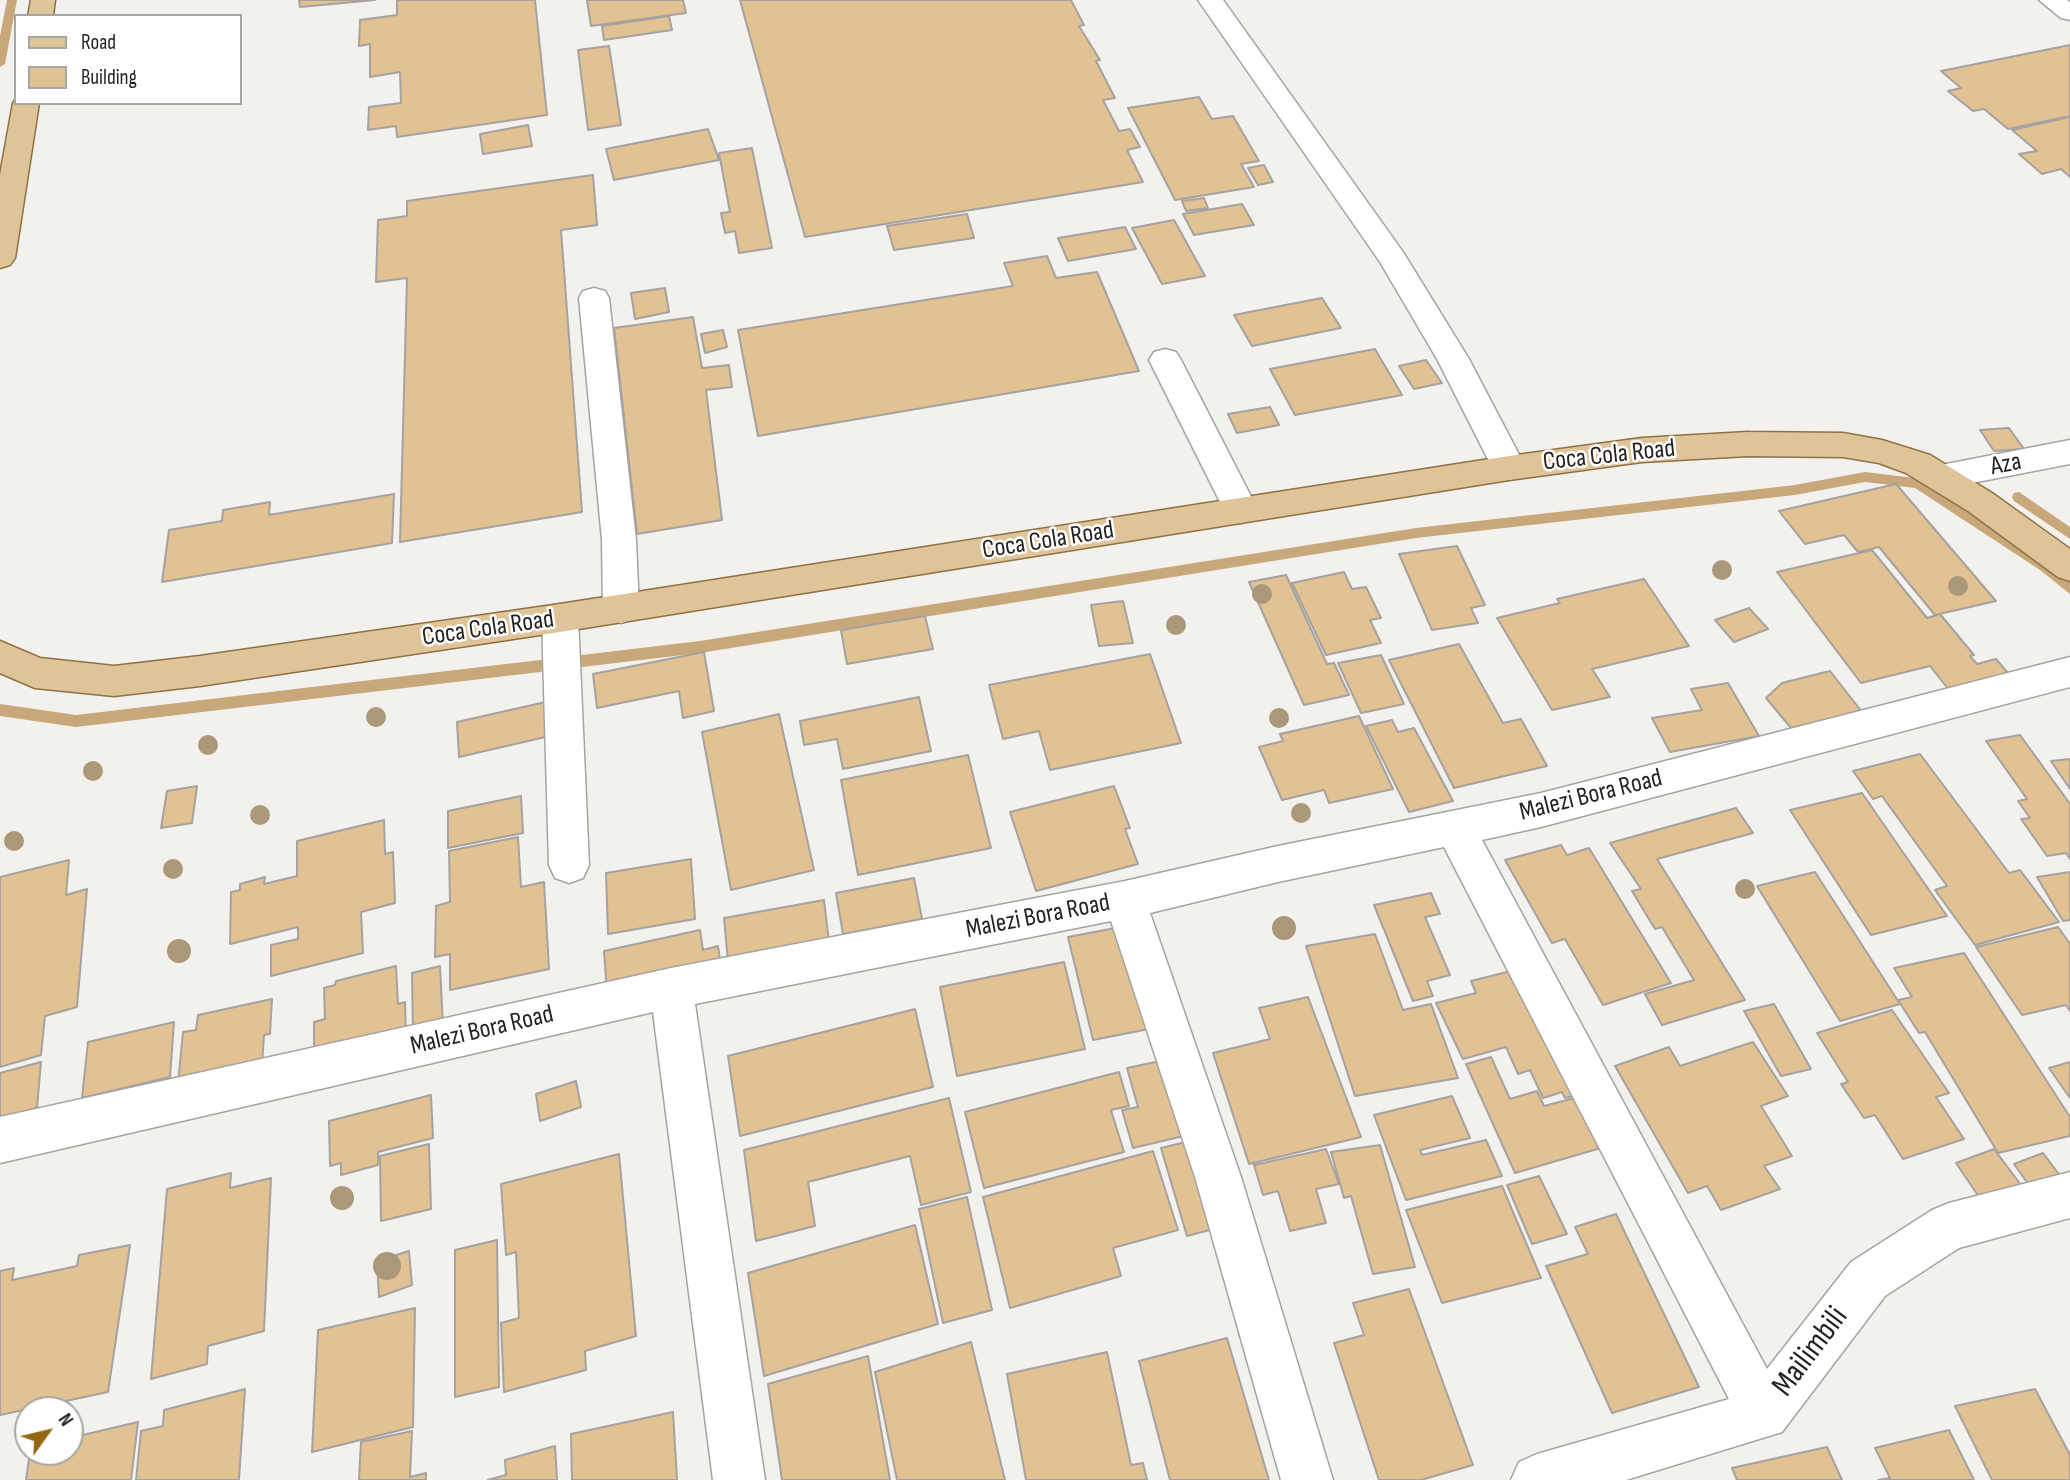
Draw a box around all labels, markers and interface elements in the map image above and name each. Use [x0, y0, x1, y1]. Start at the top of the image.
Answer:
legend [14, 14, 242, 105]
text: Road [81, 30, 116, 55]
text: Building [81, 65, 137, 90]
street label: Coca Cola Road [1541, 434, 1677, 478]
street label: Aza [1988, 447, 2024, 483]
street label: Coca Cola Road [980, 515, 1116, 567]
street label: Coca Cola Road [420, 604, 556, 654]
street label: Malezi Bora Road [1516, 763, 1666, 829]
street label: Malezi Bora Road [963, 888, 1113, 946]
street label: Malezi Bora Road [407, 999, 557, 1063]
street label: Mailimbili [1765, 1300, 1857, 1404]
north arrow [14, 1396, 84, 1466]
text: N [53, 1409, 78, 1431]

